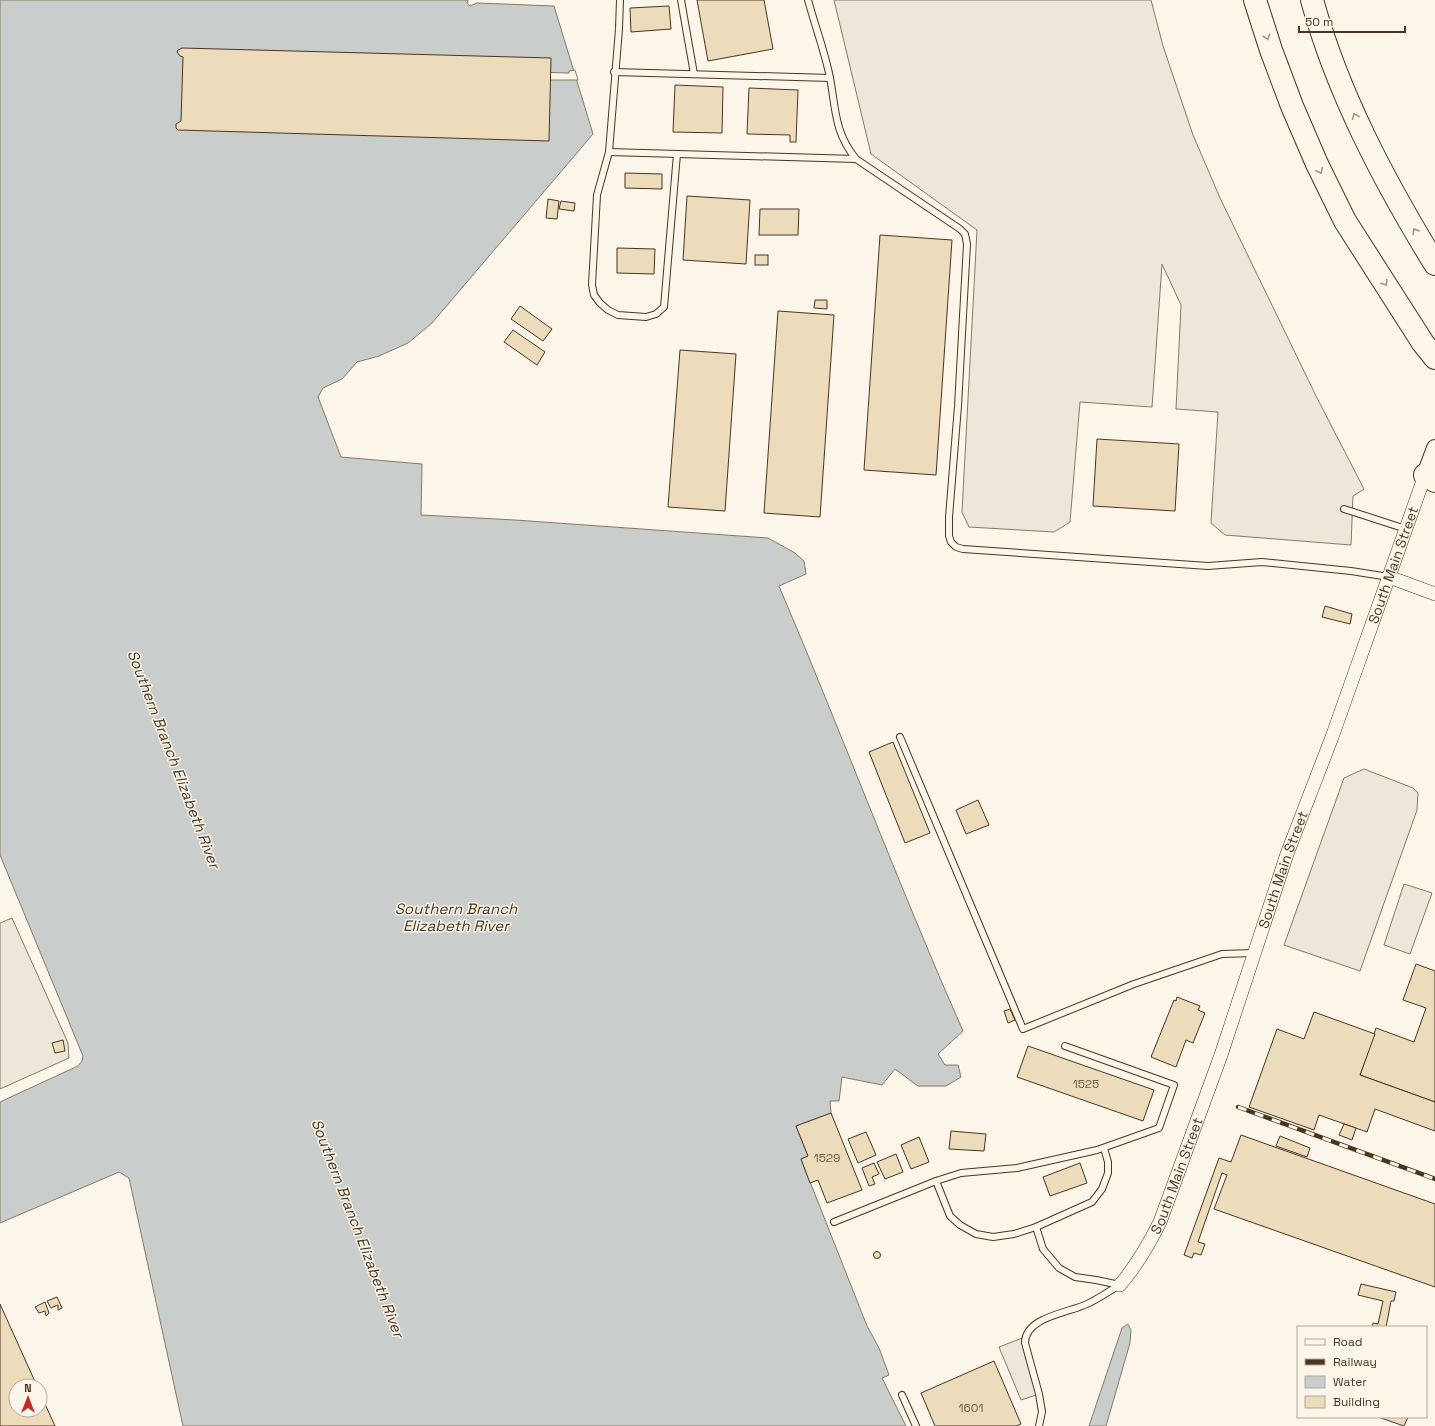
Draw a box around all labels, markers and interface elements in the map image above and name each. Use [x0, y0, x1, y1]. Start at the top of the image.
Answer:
scale bar [1299, 8, 1405, 34]
text: 50 m [1305, 14, 1333, 30]
one-way arrow [1262, 34, 1271, 41]
one-way arrow [1351, 112, 1359, 119]
one-way arrow [1315, 166, 1323, 174]
one-way arrow [1412, 228, 1419, 235]
one-way arrow [1380, 279, 1388, 286]
street label: South Main Street [1364, 504, 1422, 626]
water label: Southern Branch Elizabeth River [124, 647, 225, 872]
street label: South Main Street [1254, 808, 1312, 931]
water label: Southern Branch Elizabeth River [395, 899, 518, 935]
house number: 1525 [1073, 1076, 1099, 1092]
street label: South Main Street [1146, 1115, 1206, 1237]
water label: Southern Branch Elizabeth River [308, 1116, 409, 1341]
house number: 1529 [814, 1150, 840, 1166]
legend [1297, 1326, 1427, 1418]
text: Road [1333, 1334, 1362, 1350]
text: Railway [1333, 1354, 1377, 1370]
text: Water [1333, 1374, 1367, 1390]
north arrow [8, 1378, 48, 1418]
text: N [24, 1381, 32, 1395]
text: Building [1333, 1394, 1380, 1410]
house number: 1601 [958, 1400, 984, 1416]

